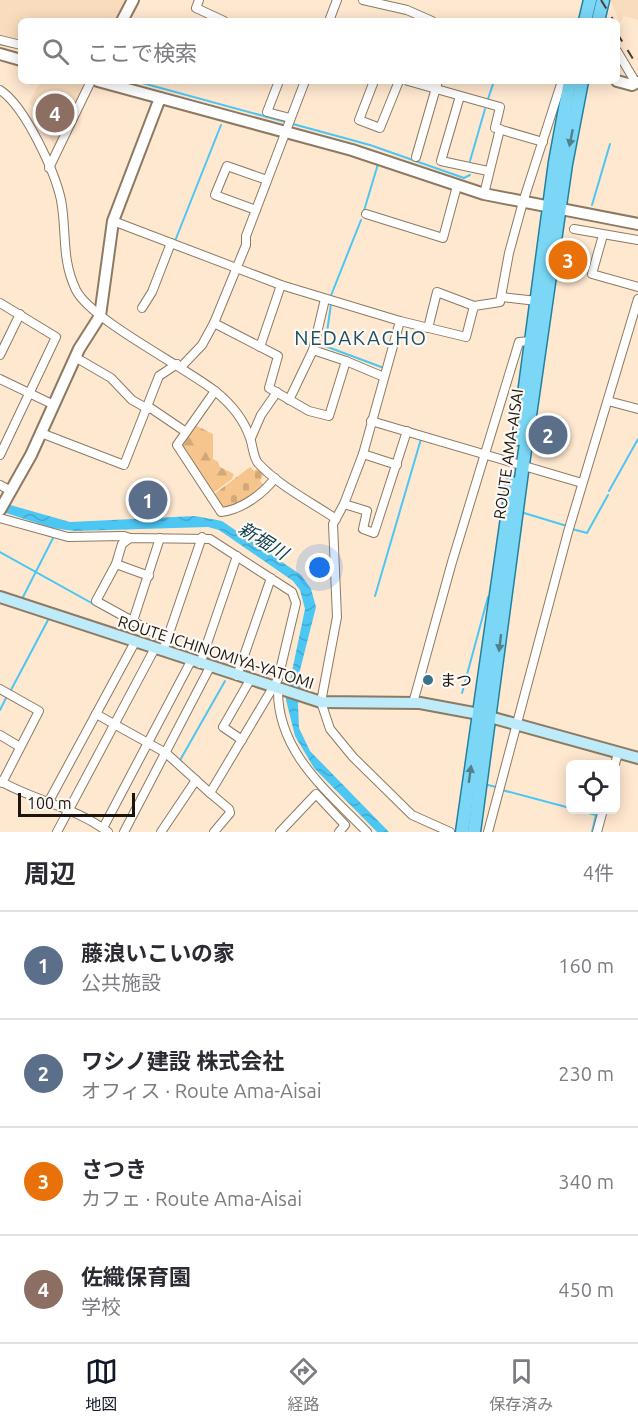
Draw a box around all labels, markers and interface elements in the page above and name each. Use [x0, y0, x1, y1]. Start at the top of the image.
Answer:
search box [18, 18, 620, 84]
icon: search [39, 35, 72, 68]
text: ここで検索 [87, 40, 197, 65]
pin: 4 [36, 90, 74, 136]
one-way arrow [566, 129, 575, 148]
pin: 3 [548, 238, 588, 282]
district label: NEDAKACHO [294, 326, 428, 349]
street label: ROUTE AMA-AISAI [490, 388, 526, 520]
pin: 2 [528, 412, 568, 458]
pin: 1 [128, 478, 168, 522]
water label: 新堀川 [235, 517, 293, 564]
your location [305, 553, 334, 582]
street label: ROUTE ICHINOMIYA-YATOMI [116, 612, 316, 692]
one-way arrow [495, 634, 504, 653]
place label: まつ [440, 671, 472, 689]
marker: まつ [421, 673, 435, 687]
map controls [566, 760, 620, 814]
button: locate [566, 760, 620, 814]
one-way arrow [466, 764, 475, 783]
scale bar [18, 790, 135, 818]
text: 100 m [27, 794, 72, 812]
text: 周辺 [24, 859, 76, 888]
text: 4件 [583, 861, 614, 884]
text: 藤浪いこいの家 [81, 940, 235, 965]
text: 1 [38, 954, 49, 977]
text: 160 m [558, 954, 614, 977]
text: 公共施設 [81, 971, 161, 994]
text: ワシノ建設 株式会社 [81, 1048, 284, 1073]
text: 2 [38, 1062, 49, 1085]
text: 230 m [558, 1062, 614, 1085]
text: オフィス · Route Ama-Aisai [81, 1079, 322, 1102]
text: さつき [81, 1156, 147, 1181]
text: 3 [38, 1170, 49, 1193]
text: 340 m [558, 1170, 614, 1193]
text: カフェ · Route Ama-Aisai [81, 1187, 302, 1210]
text: 佐織保育園 [81, 1264, 191, 1289]
text: 4 [38, 1278, 49, 1301]
text: 450 m [558, 1278, 614, 1301]
text: 学校 [81, 1295, 121, 1318]
tab: 地図 [85, 1355, 118, 1415]
tab: 経路 [287, 1355, 320, 1415]
tab: 保存済み [489, 1355, 553, 1415]

